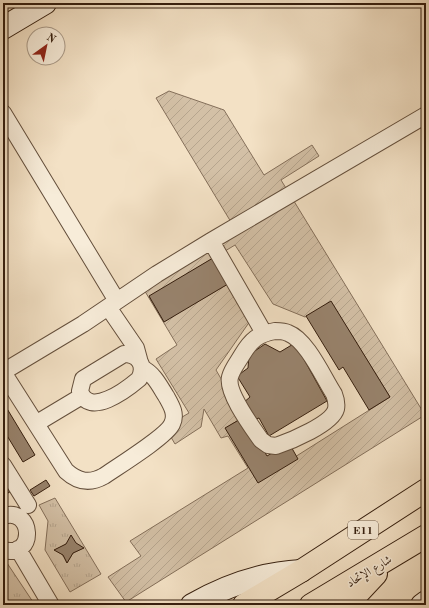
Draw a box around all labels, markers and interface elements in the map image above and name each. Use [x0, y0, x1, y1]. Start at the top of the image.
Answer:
north arrow [26, 26, 66, 66]
text: N [44, 32, 58, 46]
road number: E11 [348, 521, 378, 539]
street label: شارع الإتحاد [344, 553, 396, 593]

